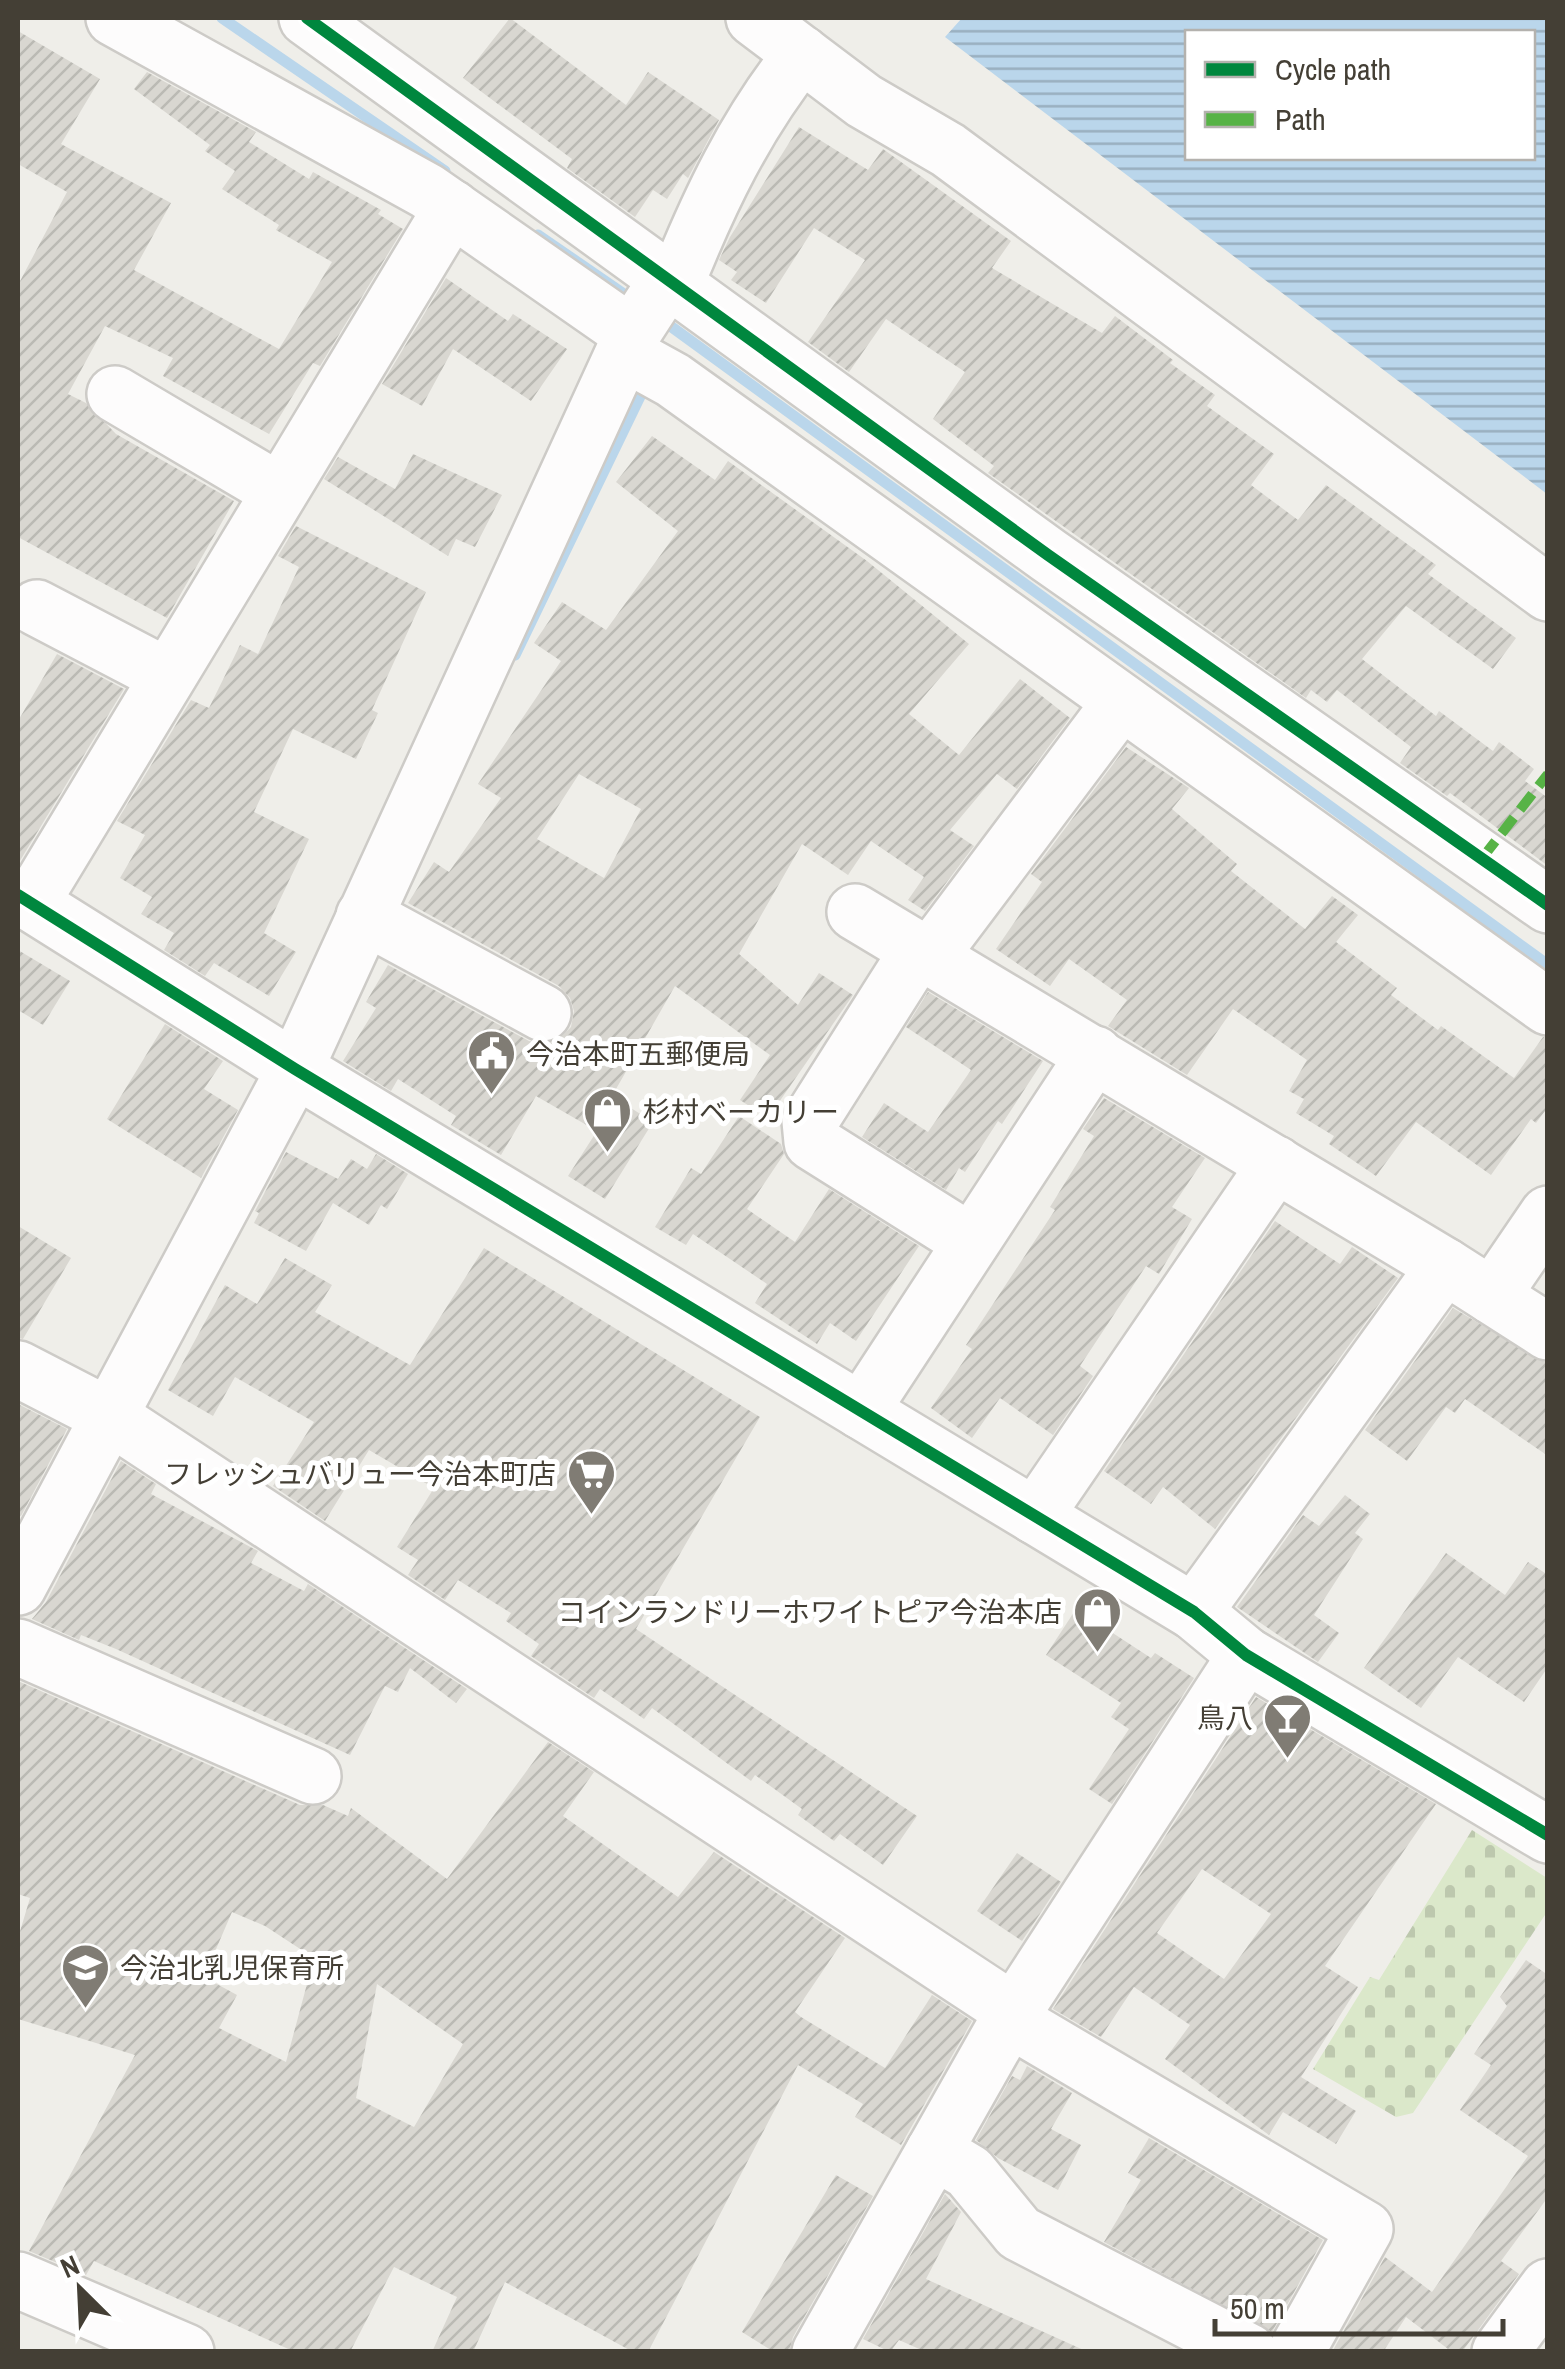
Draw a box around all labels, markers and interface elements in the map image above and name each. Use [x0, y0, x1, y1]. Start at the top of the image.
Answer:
legend [1185, 30, 1535, 160]
text: Cycle path [1275, 49, 1391, 89]
text: Path [1275, 99, 1326, 139]
public building icon: 今治本町五郵便局 [465, 1028, 517, 1096]
place label: 今治本町五郵便局 [526, 1035, 750, 1073]
shop icon: 杉村ベーカリー [582, 1086, 634, 1154]
place label: 杉村ベーカリー [643, 1093, 839, 1131]
supermarket icon: フレッシュバリュー今治本町店 [565, 1448, 617, 1516]
place label: フレッシュバリュー今治本町店 [164, 1455, 556, 1493]
shop icon: コインランドリーホワイトピア今治本店 [1071, 1586, 1123, 1654]
place label: コインランドリーホワイトピア今治本店 [558, 1593, 1062, 1631]
bar icon: 鳥八 [1262, 1692, 1314, 1760]
place label: 鳥八 [1197, 1699, 1253, 1737]
school or university icon: 今治北乳児保育所 [59, 1942, 111, 2010]
place label: 今治北乳児保育所 [120, 1949, 344, 1987]
north arrow [30, 2239, 130, 2339]
text: N [55, 2245, 85, 2287]
scale bar [1215, 2274, 1502, 2336]
text: 50 m [1230, 2288, 1285, 2328]

